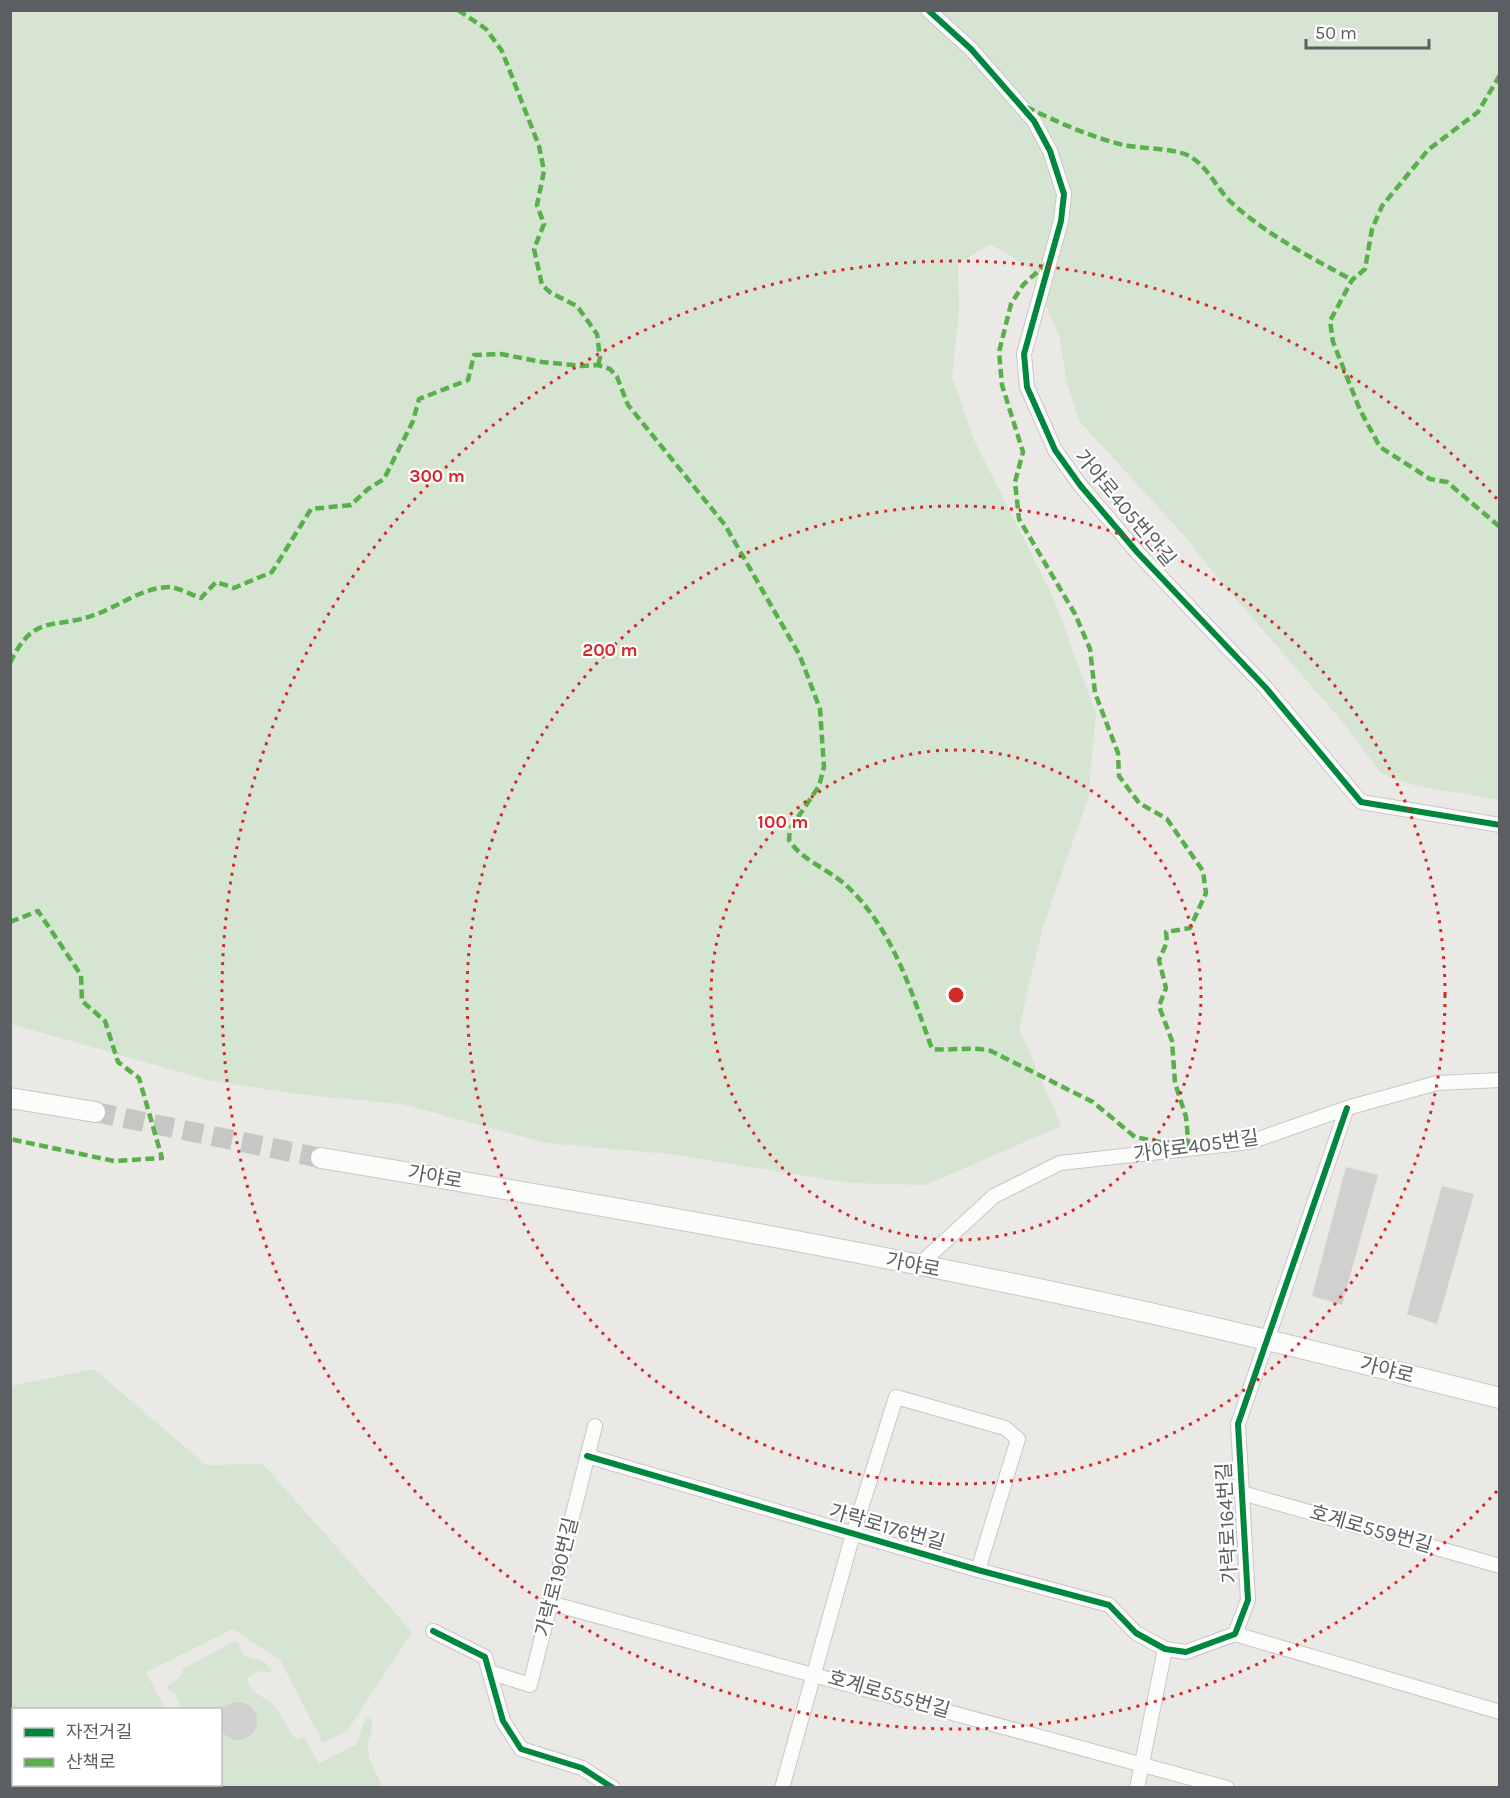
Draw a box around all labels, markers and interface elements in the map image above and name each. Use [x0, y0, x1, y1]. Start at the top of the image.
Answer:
scale bar [1306, 12, 1429, 50]
text: 50 m [1315, 22, 1357, 44]
street label: 가야로405번안길 [1070, 445, 1180, 571]
text: 300 m [409, 465, 465, 487]
text: 200 m [582, 639, 638, 661]
text: 100 m [758, 811, 808, 833]
centre of rings [946, 985, 966, 1005]
street label: 가야로405번길 [1132, 1126, 1260, 1166]
street label: 가야로 [406, 1161, 464, 1193]
street label: 가야로 [884, 1248, 942, 1282]
street label: 가야로 [1357, 1352, 1417, 1388]
street label: 가락로164번길 [1212, 1462, 1242, 1584]
street label: 가락로176번길 [826, 1499, 948, 1555]
street label: 호계로559번길 [1307, 1501, 1435, 1557]
street label: 가락로190번길 [531, 1515, 583, 1639]
street label: 호계로555번길 [825, 1666, 953, 1722]
legend [12, 1708, 222, 1786]
text: 자전거길 [66, 1721, 132, 1743]
text: 산책로 [66, 1751, 116, 1773]

